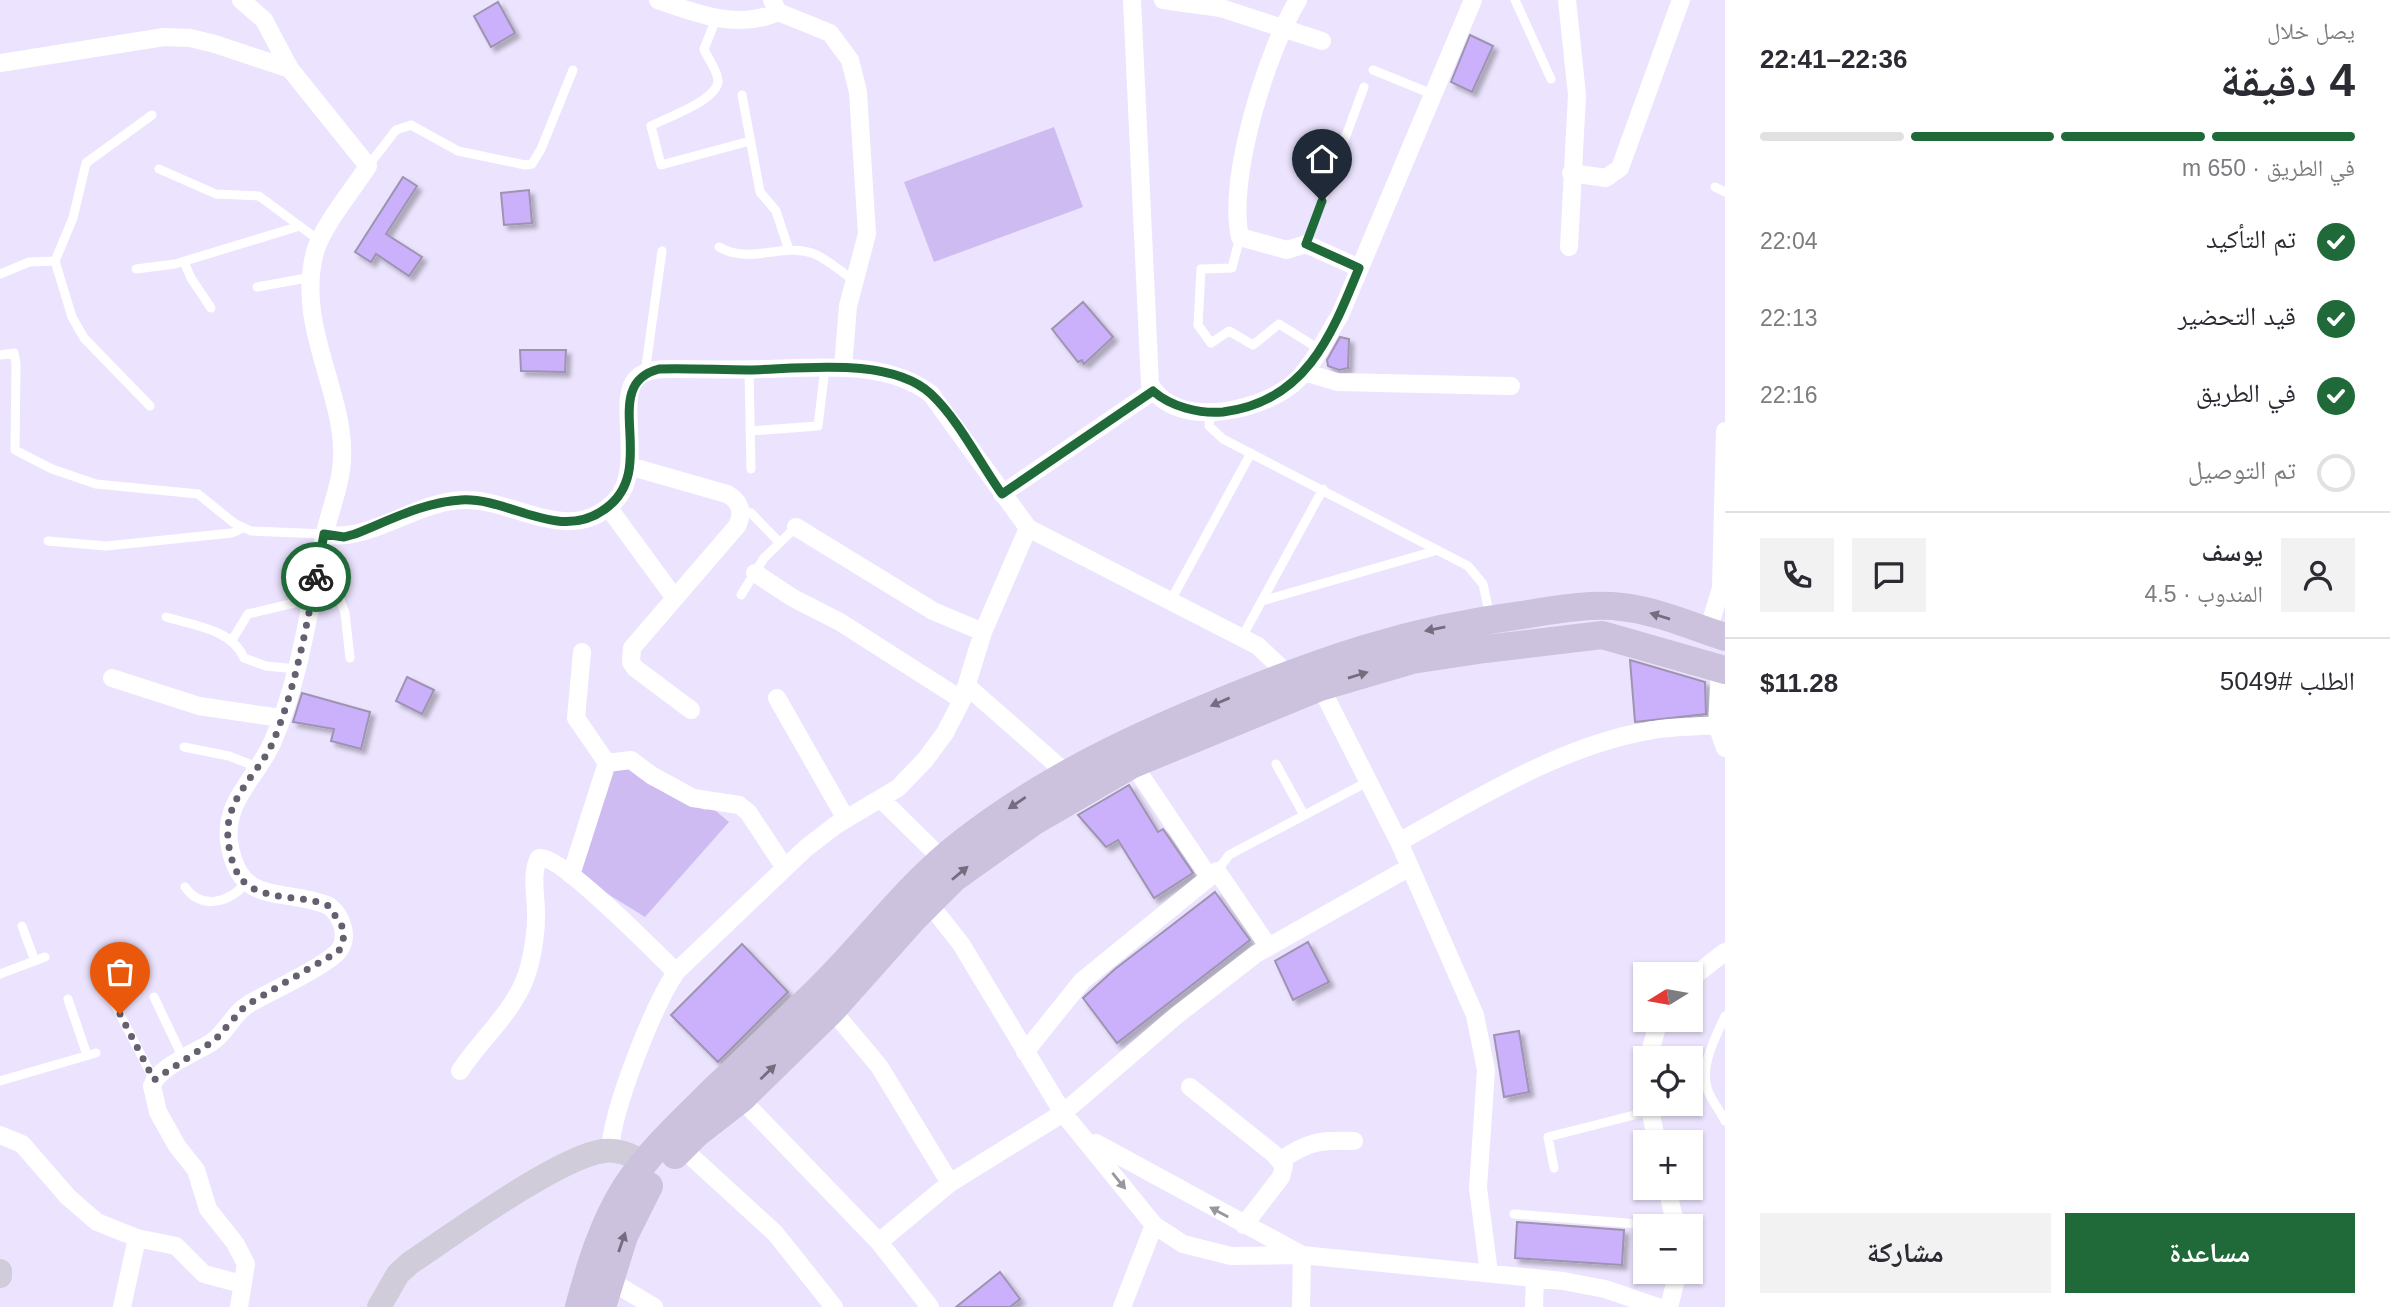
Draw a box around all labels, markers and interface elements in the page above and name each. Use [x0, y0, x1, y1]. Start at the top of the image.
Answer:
text: يصل خلال [2267, 18, 2355, 44]
text: 22:36–22:41 [1760, 44, 1907, 74]
text: 4 دقيقة [2220, 54, 2355, 106]
pin [1292, 129, 1352, 201]
icon: home [1303, 140, 1341, 178]
text: في الطريق · 650 m [2182, 155, 2355, 181]
icon: check [2317, 223, 2355, 261]
text: تم التأكيد [2206, 224, 2296, 254]
text: 22:04 [1760, 228, 1818, 254]
icon: check [2317, 300, 2355, 338]
text: قيد التحضير [2178, 301, 2296, 331]
text: 22:13 [1760, 305, 1818, 331]
icon: check [2317, 377, 2355, 415]
text: في الطريق [2196, 378, 2296, 408]
text: 22:16 [1760, 382, 1818, 408]
text: تم التوصيل [2188, 455, 2296, 485]
text: يوسف [2202, 537, 2263, 567]
button: phone [1760, 538, 1834, 612]
button: chat [1852, 538, 1926, 612]
button: person [2281, 538, 2355, 612]
courier [281, 542, 351, 612]
icon: bike [297, 558, 335, 596]
text: المندوب · 4.5 [2145, 581, 2263, 607]
one-way arrow [1649, 610, 1670, 620]
one-way arrow [1424, 624, 1446, 635]
text: الطلب #5049 [2220, 666, 2355, 696]
text: $11.28 [1760, 668, 1838, 698]
one-way arrow [1348, 669, 1369, 679]
one-way arrow [1210, 697, 1231, 708]
one-way arrow [1008, 796, 1027, 809]
one-way arrow [950, 866, 968, 881]
pin [90, 942, 150, 1014]
icon: bag [101, 953, 139, 991]
north arrow [1633, 962, 1703, 1032]
map controls [1633, 962, 1703, 1284]
button: locate [1633, 1046, 1703, 1116]
one-way arrow [759, 1065, 776, 1081]
button: + [1633, 1130, 1703, 1200]
one-way arrow [1111, 1172, 1126, 1190]
one-way arrow [1210, 1206, 1229, 1218]
button: مشاركة [1760, 1213, 2051, 1293]
button: مساعدة [2065, 1213, 2355, 1293]
button: − [1633, 1214, 1703, 1284]
one-way arrow [617, 1231, 628, 1252]

